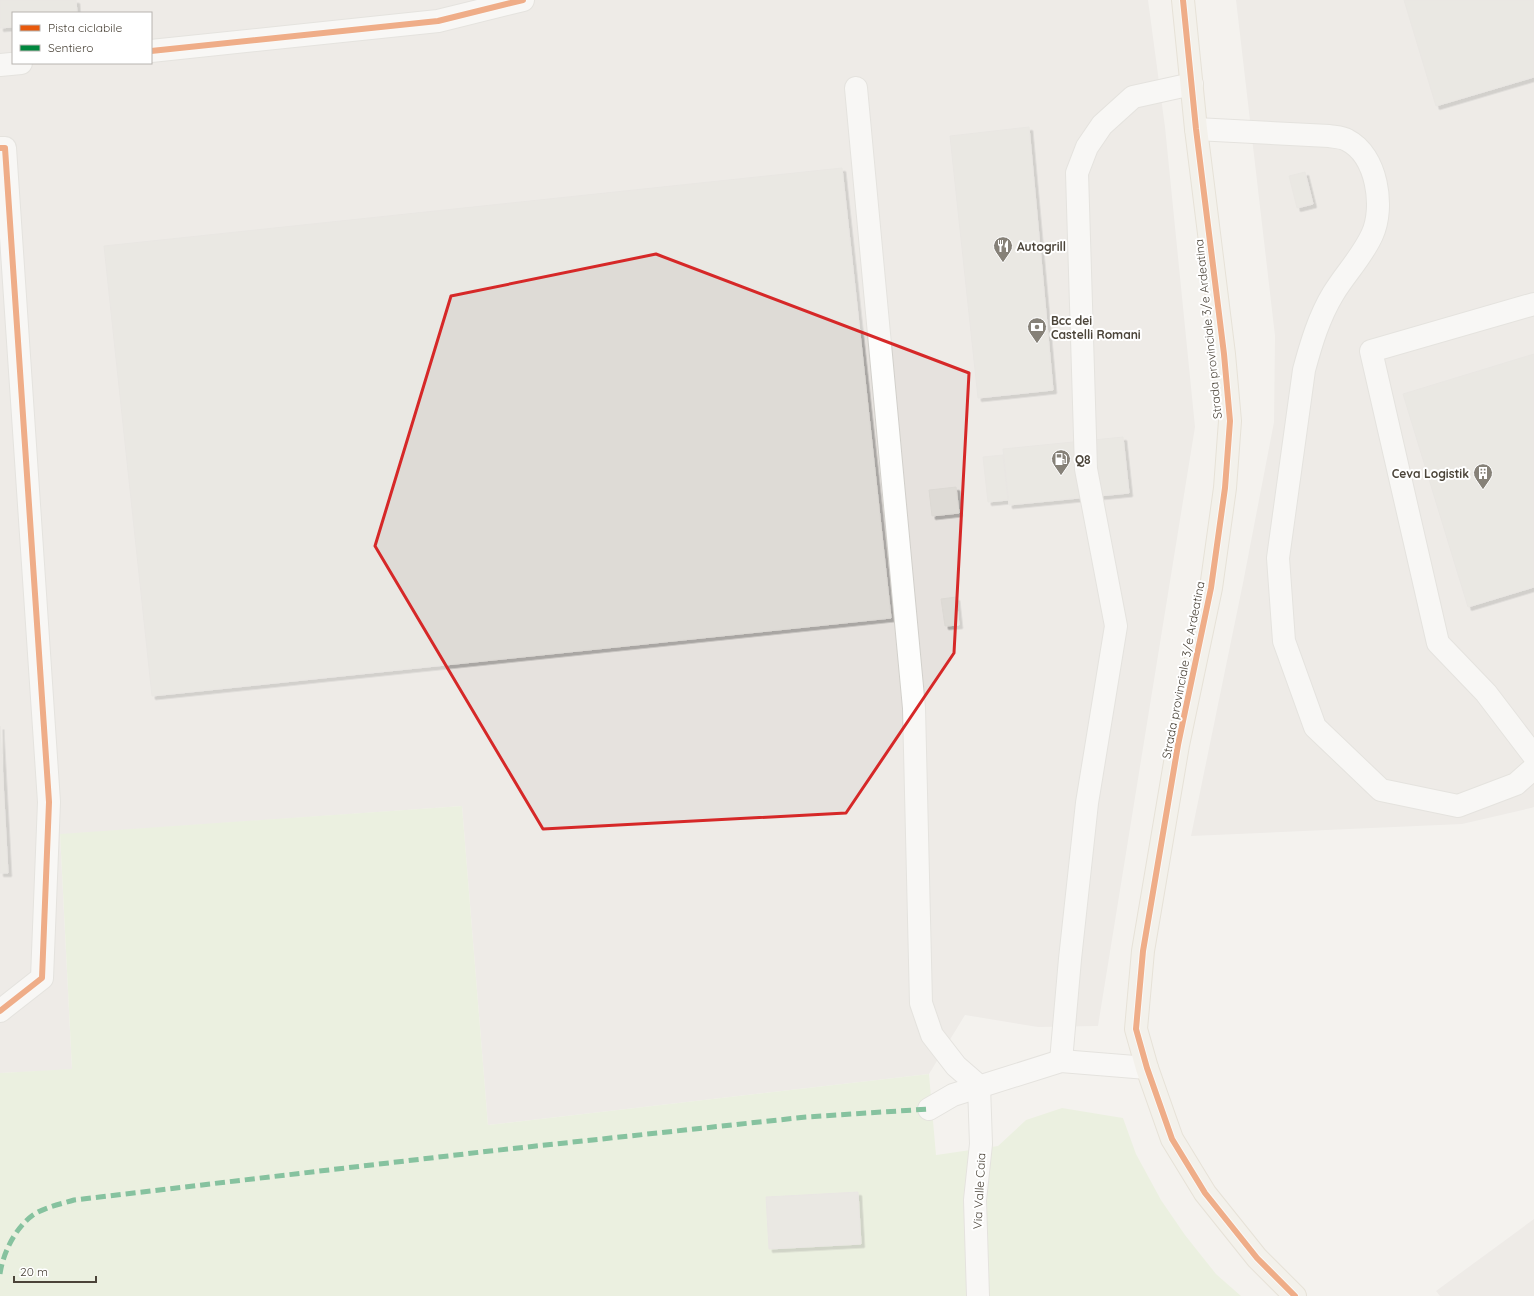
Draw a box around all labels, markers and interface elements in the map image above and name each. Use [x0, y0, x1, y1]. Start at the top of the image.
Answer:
legend [12, 12, 152, 64]
text: Pista ciclabile [48, 20, 122, 35]
text: Sentiero [48, 40, 93, 55]
restaurant icon: Autogrill [992, 235, 1014, 263]
street label: Strada provinciale 3/e Ardeatina [1191, 238, 1225, 420]
place label: Autogrill [1017, 239, 1066, 254]
place label: Bcc dei Castelli Romani [1051, 313, 1141, 342]
bank icon: Bcc dei Castelli Romani [1026, 316, 1048, 344]
fuel station icon: Q8 [1050, 448, 1072, 476]
place label: Q8 [1075, 452, 1091, 467]
building icon: Ceva Logistik [1472, 462, 1494, 490]
place label: Ceva Logistik [1392, 466, 1469, 481]
street label: Strada provinciale 3/e Ardeatina [1158, 580, 1208, 760]
street label: Via Valle Caia [970, 1152, 988, 1230]
scale bar [14, 1258, 96, 1284]
text: 20 m [20, 1264, 48, 1279]

